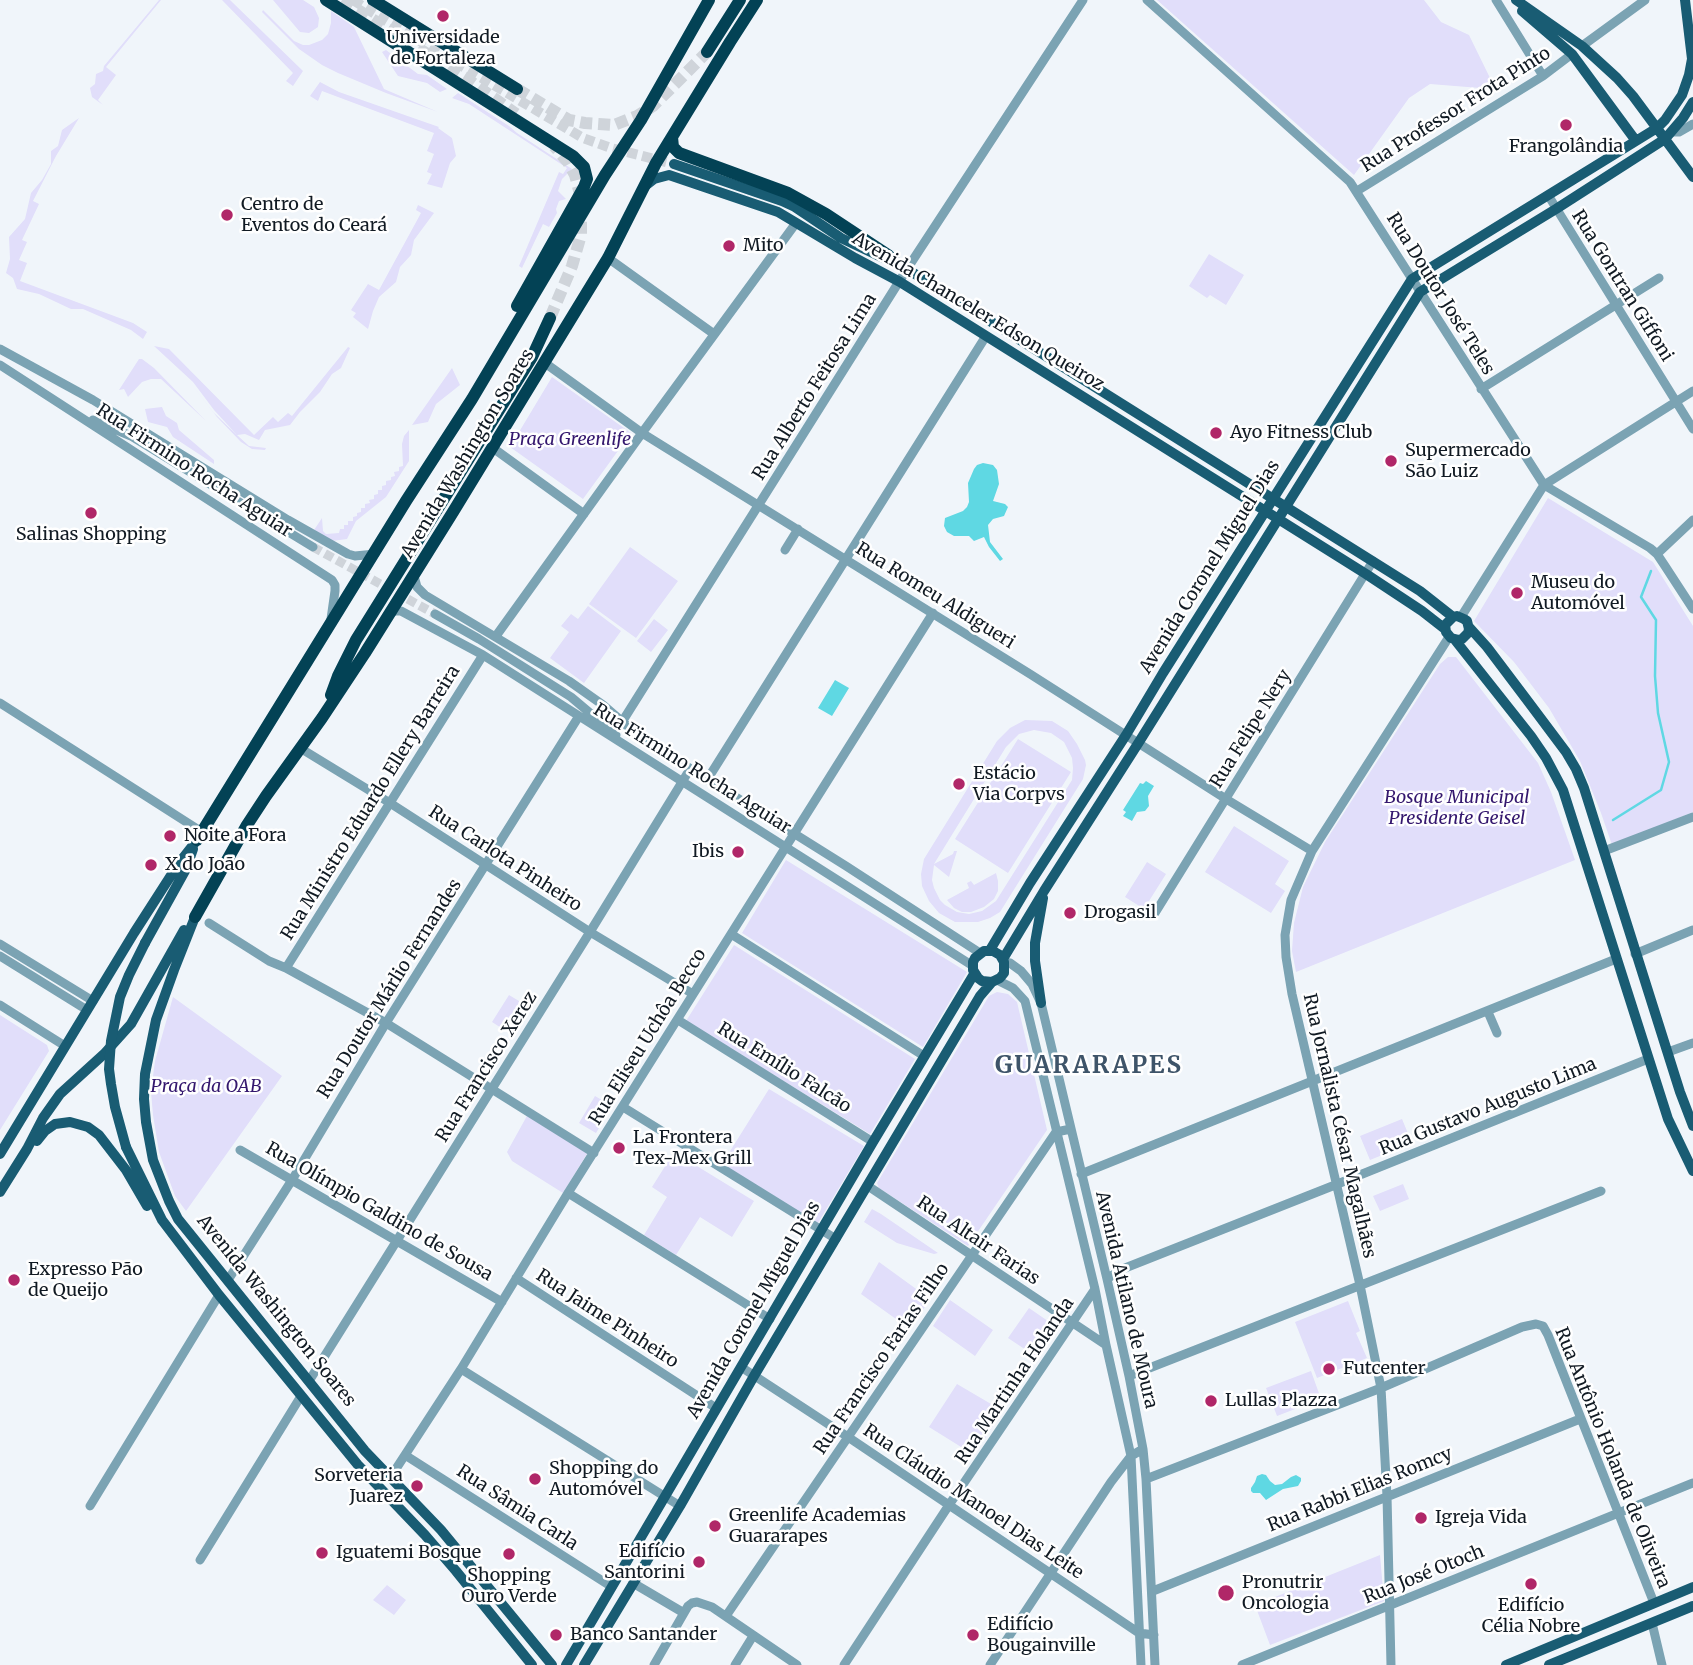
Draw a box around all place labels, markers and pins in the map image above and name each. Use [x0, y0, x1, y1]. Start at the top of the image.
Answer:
marker: Universidade de Fortaleza [435, 8, 451, 24]
place label: Universidade de Fortaleza [386, 27, 500, 70]
marker: Frangolândia [1558, 117, 1574, 133]
place label: Frangolândia [1509, 136, 1623, 158]
place label: Centro de Eventos do Ceará [241, 194, 387, 236]
marker: Centro de Eventos do Ceará [219, 207, 235, 223]
place label: Mito [743, 235, 784, 257]
marker: Mito [721, 238, 737, 254]
place label: Ayo Fitness Club [1230, 422, 1372, 444]
marker: Ayo Fitness Club [1208, 425, 1224, 441]
place label: Supermercado São Luiz [1405, 440, 1531, 482]
marker: Supermercado São Luiz [1383, 453, 1399, 469]
marker: Salinas Shopping [83, 505, 99, 521]
place label: Salinas Shopping [16, 524, 166, 546]
place label: Museu do Automóvel [1531, 572, 1625, 614]
marker: Museu do Automóvel [1509, 585, 1525, 601]
place label: Estácio Via Corpvs [973, 763, 1065, 806]
marker: Estácio Via Corpvs [951, 776, 967, 792]
place label: Noite a Fora [184, 825, 286, 847]
marker: Noite a Fora [162, 828, 178, 844]
place label: Ibis [692, 841, 724, 863]
marker: Ibis [730, 844, 746, 860]
place label: X do João [165, 854, 245, 876]
marker: X do João [143, 857, 159, 873]
place label: Drogasil [1084, 902, 1156, 924]
marker: Drogasil [1062, 905, 1078, 921]
place label: La Frontera Tex-Mex Grill [633, 1127, 752, 1170]
marker: La Frontera Tex-Mex Grill [611, 1140, 627, 1156]
place label: Expresso Pão de Queijo [28, 1259, 143, 1302]
marker: Expresso Pão de Queijo [6, 1272, 22, 1288]
place label: Futcenter [1343, 1358, 1426, 1380]
marker: Futcenter [1321, 1361, 1337, 1377]
place label: Lullas Plazza [1225, 1390, 1337, 1412]
marker: Lullas Plazza [1203, 1393, 1219, 1409]
place label: Shopping do Automóvel [549, 1458, 658, 1500]
place label: Sorveteria Juarez [314, 1465, 403, 1508]
marker: Shopping do Automóvel [527, 1471, 543, 1487]
marker: Sorveteria Juarez [409, 1478, 425, 1494]
place label: Greenlife Academias Guararapes [729, 1505, 906, 1548]
place label: Igreja Vida [1435, 1507, 1527, 1529]
marker: Igreja Vida [1413, 1510, 1429, 1526]
marker: Greenlife Academias Guararapes [707, 1518, 723, 1534]
place label: Edifício Santorini [604, 1541, 685, 1584]
place label: Iguatemi Bosque [336, 1542, 481, 1564]
marker: Iguatemi Bosque [314, 1545, 330, 1561]
marker: Shopping Ouro Verde [501, 1546, 517, 1562]
marker: Edifício Santorini [691, 1554, 707, 1570]
place label: Shopping Ouro Verde [461, 1565, 557, 1608]
place label: Pronutrir Oncologia [1242, 1572, 1329, 1614]
marker: Edifício Célia Nobre [1523, 1576, 1539, 1592]
marker: Pronutrir Oncologia [1216, 1583, 1236, 1603]
place label: Edifício Célia Nobre [1482, 1595, 1580, 1638]
place label: Edifício Bougainville [987, 1614, 1096, 1656]
place label: Banco Santander [570, 1624, 717, 1646]
marker: Banco Santander [548, 1627, 564, 1643]
marker: Edifício Bougainville [965, 1627, 981, 1643]

